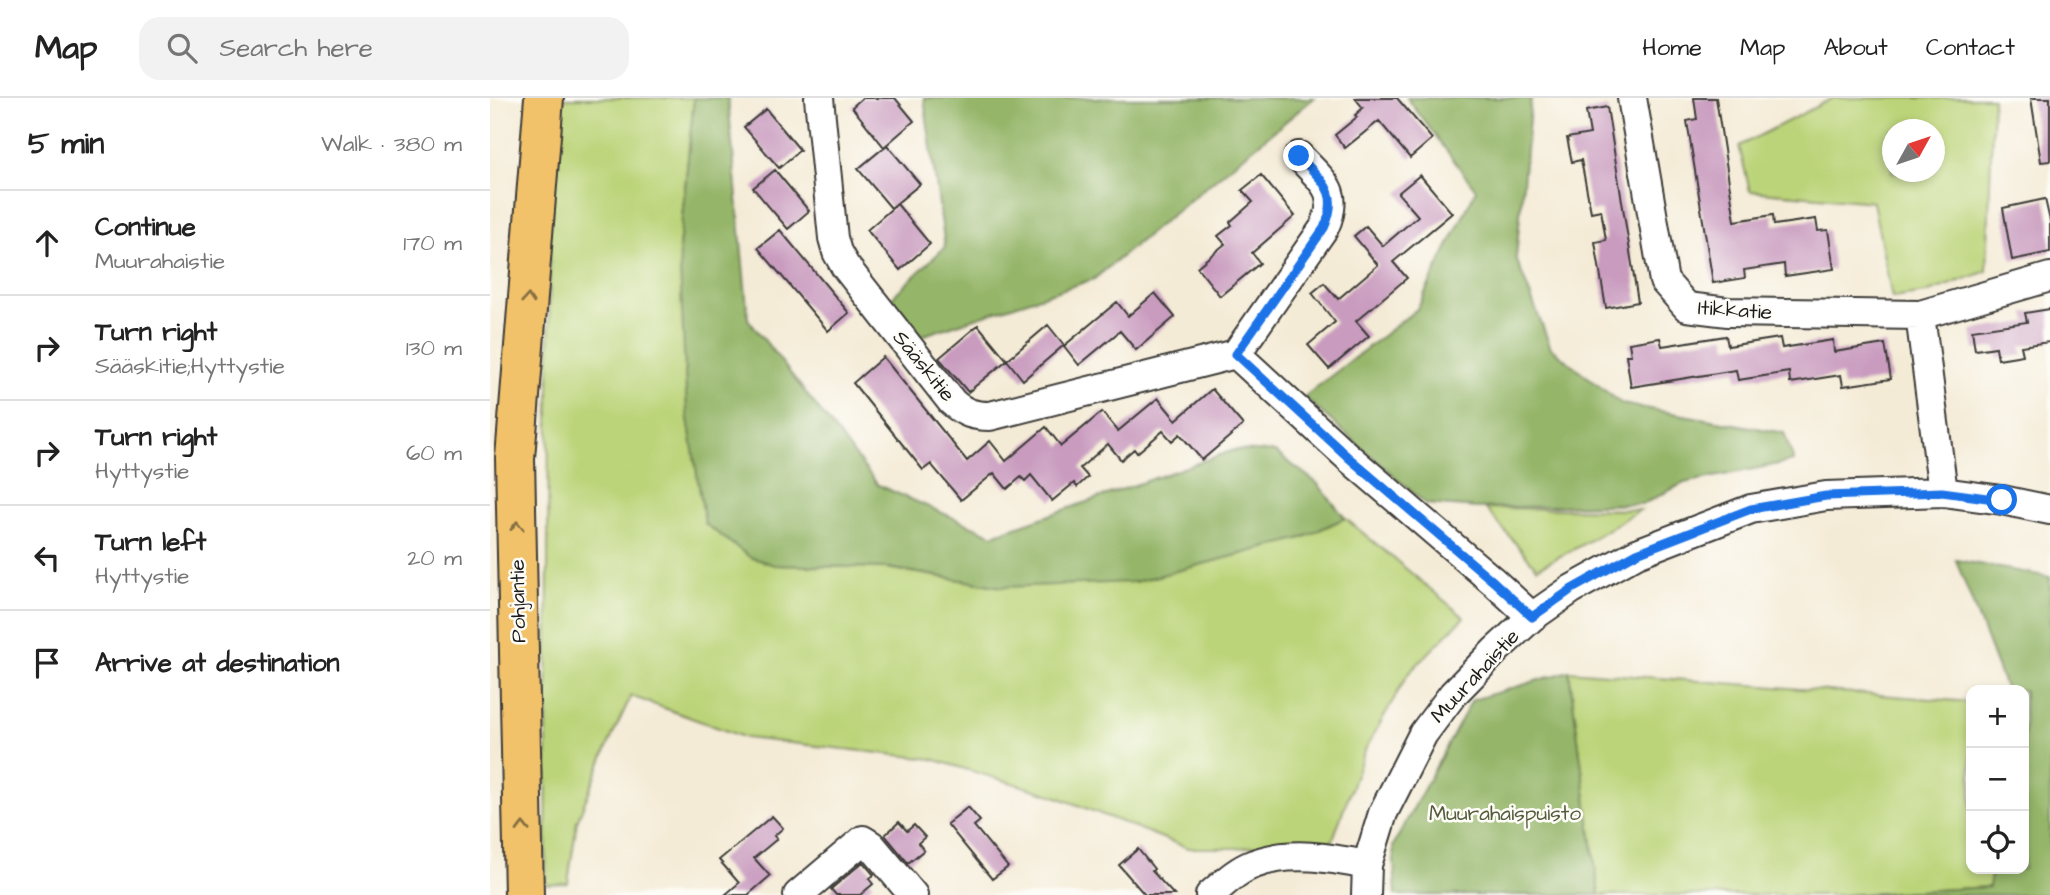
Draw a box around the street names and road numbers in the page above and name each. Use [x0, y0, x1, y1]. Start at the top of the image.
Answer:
street label: Itikkatie [1697, 293, 1773, 327]
street label: Sääskitie [886, 324, 962, 408]
street label: Pohjantie [503, 559, 533, 643]
street label: Muurahaistie [1424, 623, 1526, 729]

